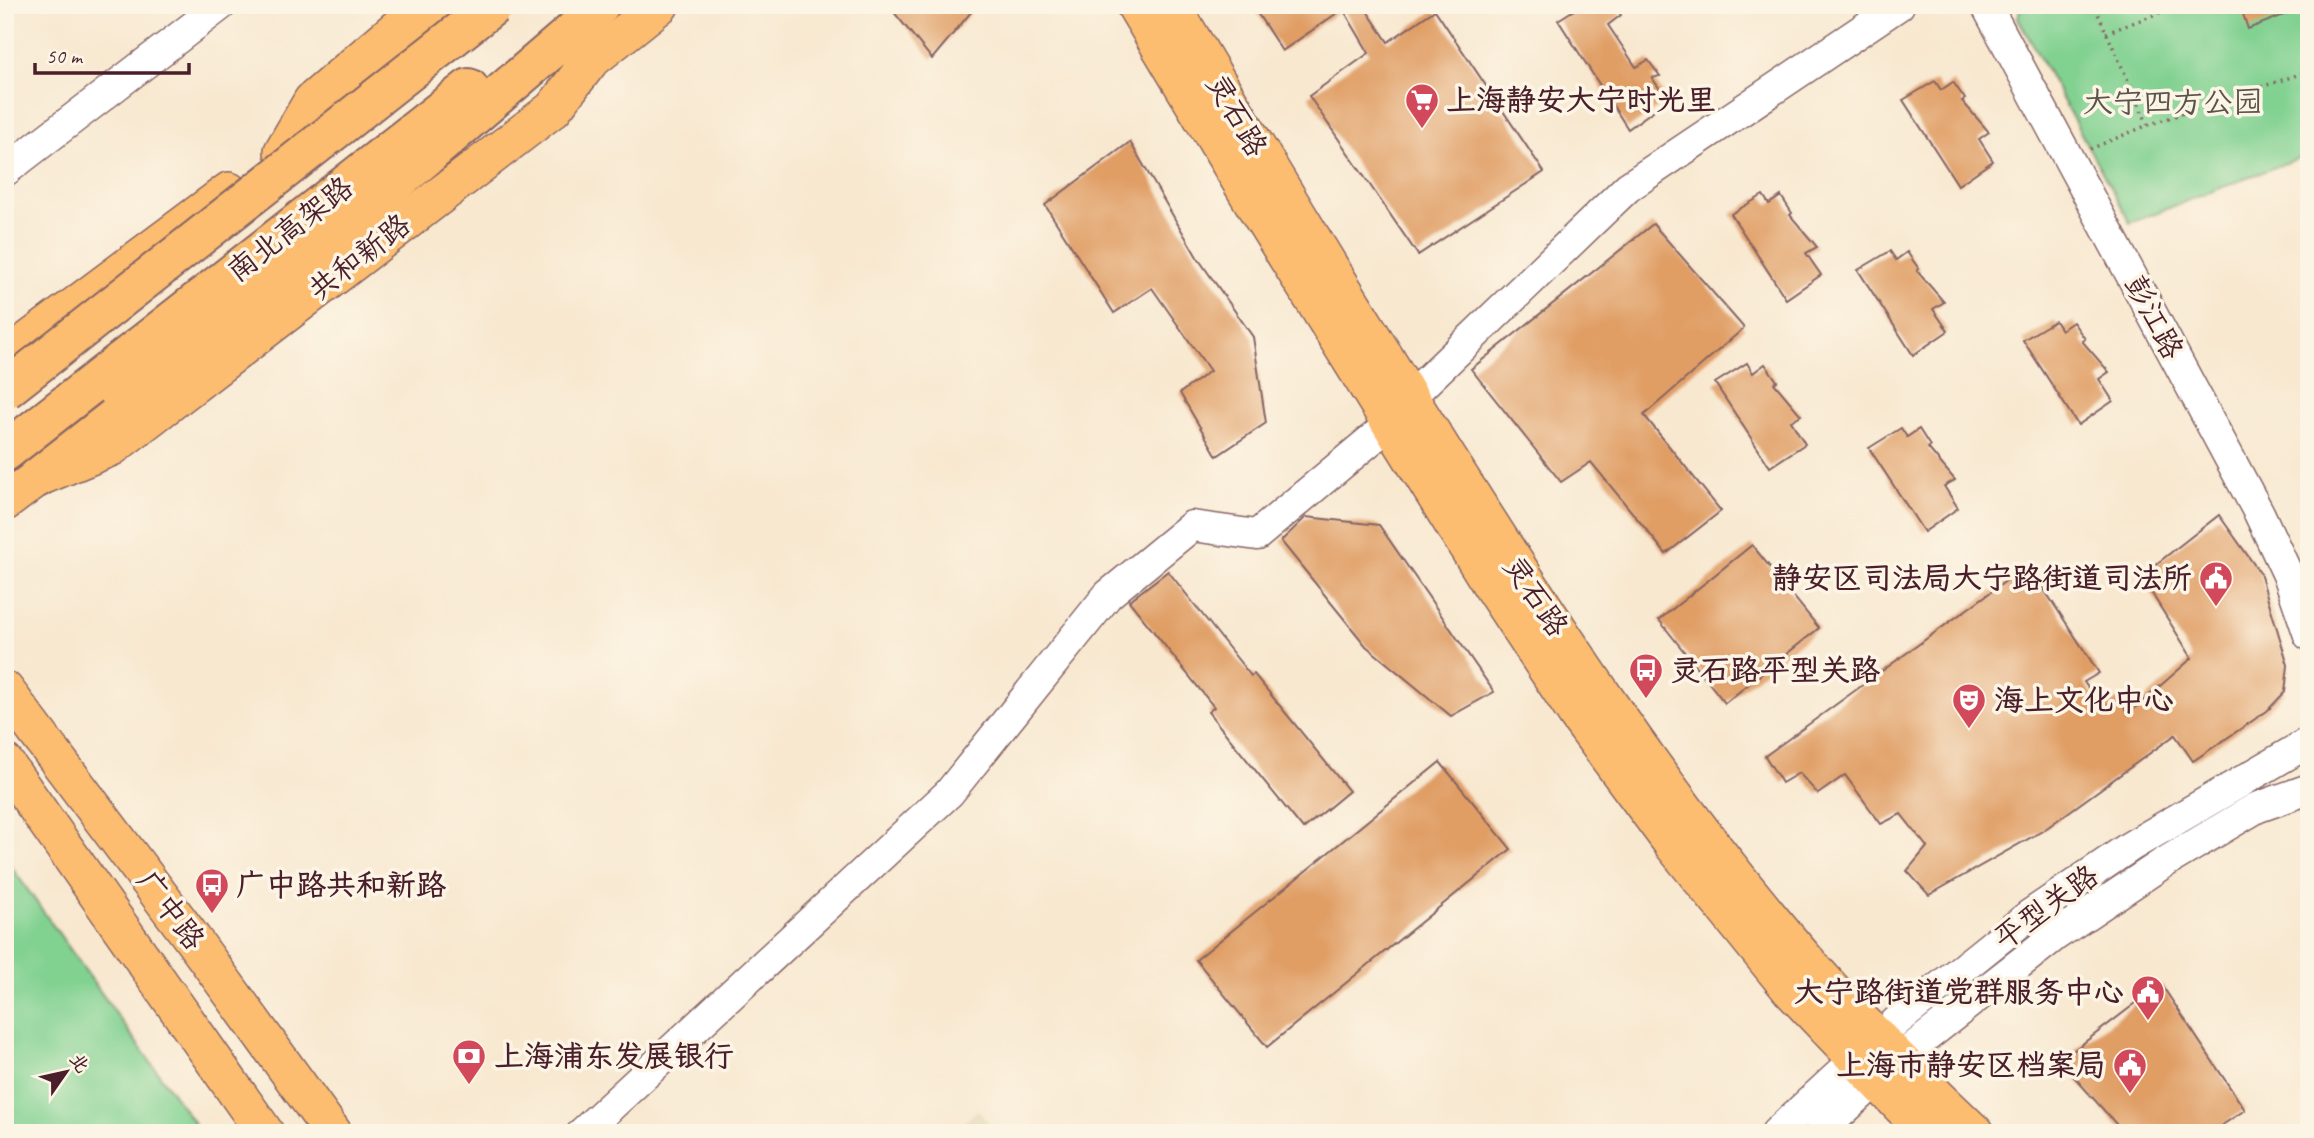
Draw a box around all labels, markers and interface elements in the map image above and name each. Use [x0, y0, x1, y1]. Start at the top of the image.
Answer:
scale bar [35, 32, 189, 76]
text: 50 m [46, 43, 84, 69]
street label: 灵石路 [1198, 67, 1276, 163]
supermarket icon: 上海静安大宁时光里 [1403, 81, 1441, 130]
place label: 上海静安大宁时光里 [1446, 81, 1716, 119]
park label: 大宁四方公园 [2083, 83, 2263, 121]
street label: 南北高架路 [219, 168, 361, 290]
street label: 共和新路 [300, 205, 418, 309]
street label: 彭江路 [2116, 268, 2192, 366]
street label: 灵石路 [1495, 548, 1577, 644]
place label: 静安区司法局大宁路街道司法所 [1772, 559, 2192, 597]
public building icon: 静安区司法局大宁路街道司法所 [2197, 559, 2235, 608]
bus stop icon: 灵石路平型关路 [1627, 651, 1665, 700]
place label: 灵石路平型关路 [1670, 651, 1880, 689]
theatre icon: 海上文化中心 [1950, 681, 1988, 730]
place label: 海上文化中心 [1994, 681, 2174, 719]
street label: 平型关路 [1986, 856, 2106, 958]
street label: 广中路 [129, 863, 213, 957]
bus stop icon: 广中路共和新路 [193, 866, 231, 915]
place label: 广中路共和新路 [236, 866, 446, 904]
place label: 大宁路街道党群服务中心 [1794, 973, 2124, 1011]
public building icon: 大宁路街道党群服务中心 [2129, 973, 2167, 1022]
north arrow [32, 1036, 102, 1106]
bank icon: 上海浦东发展银行 [450, 1037, 488, 1086]
place label: 上海浦东发展银行 [494, 1037, 734, 1075]
place label: 上海市静安区档案局 [1836, 1046, 2106, 1084]
public building icon: 上海市静安区档案局 [2111, 1046, 2149, 1095]
text: 北 [64, 1048, 95, 1078]

